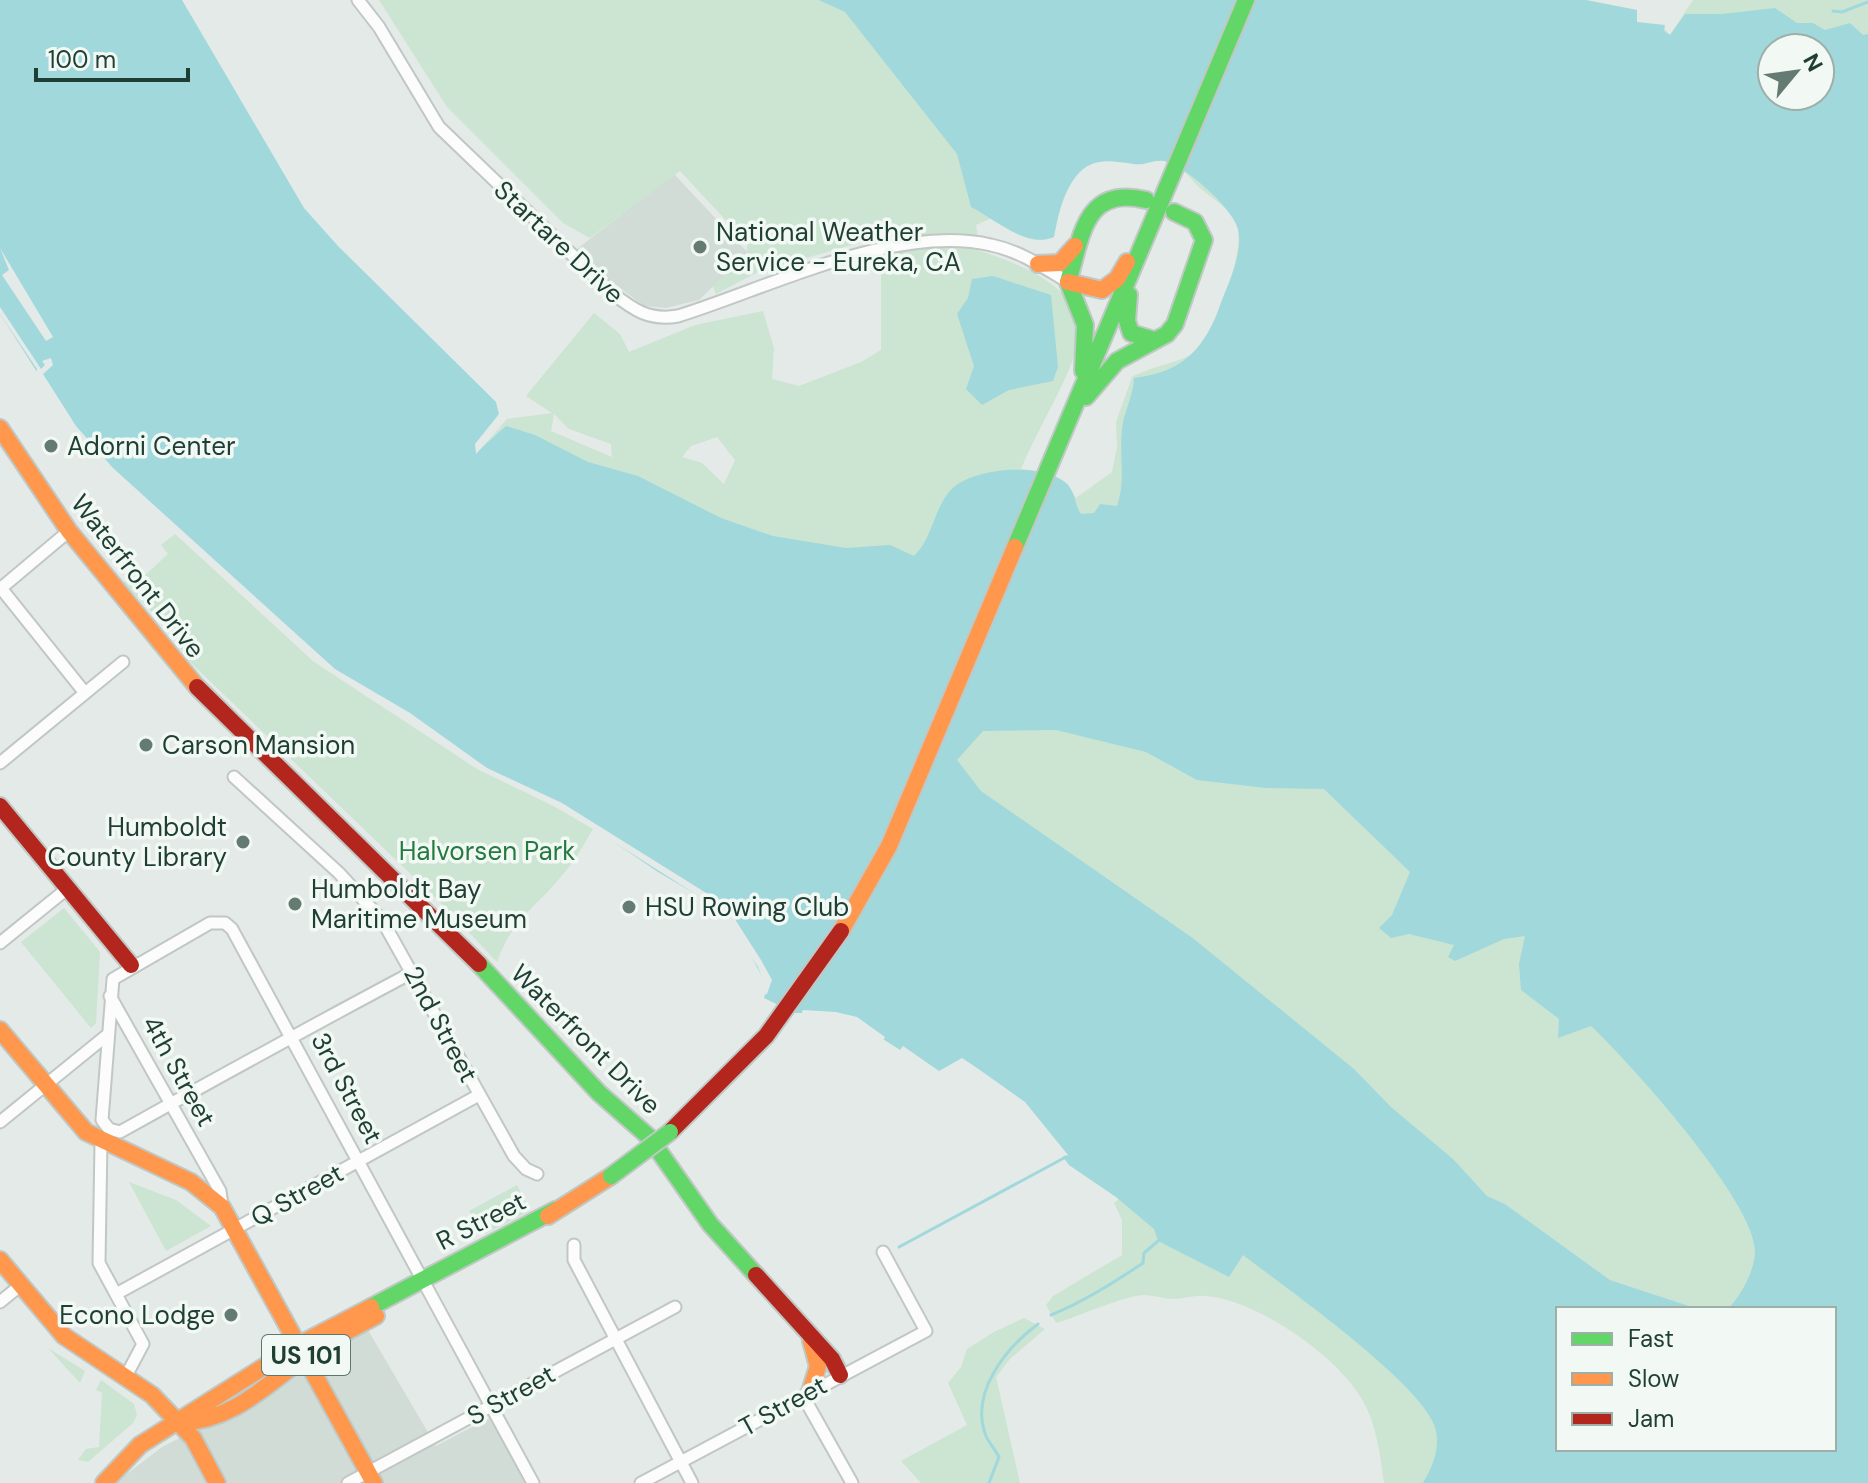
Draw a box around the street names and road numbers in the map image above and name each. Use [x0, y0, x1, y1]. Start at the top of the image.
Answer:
street label: Startare Drive [487, 173, 631, 311]
street label: Waterfront Drive [63, 487, 213, 665]
street label: Waterfront Drive [504, 957, 668, 1121]
street label: 2nd Street [396, 960, 486, 1088]
street label: 4th Street [135, 1010, 223, 1132]
street label: 3rd Street [303, 1026, 391, 1150]
street label: Q Street [245, 1156, 349, 1234]
street label: R Street [430, 1184, 532, 1258]
road number: US 101 [262, 1335, 350, 1375]
street label: S Street [461, 1357, 561, 1433]
street label: T Street [733, 1368, 833, 1444]

